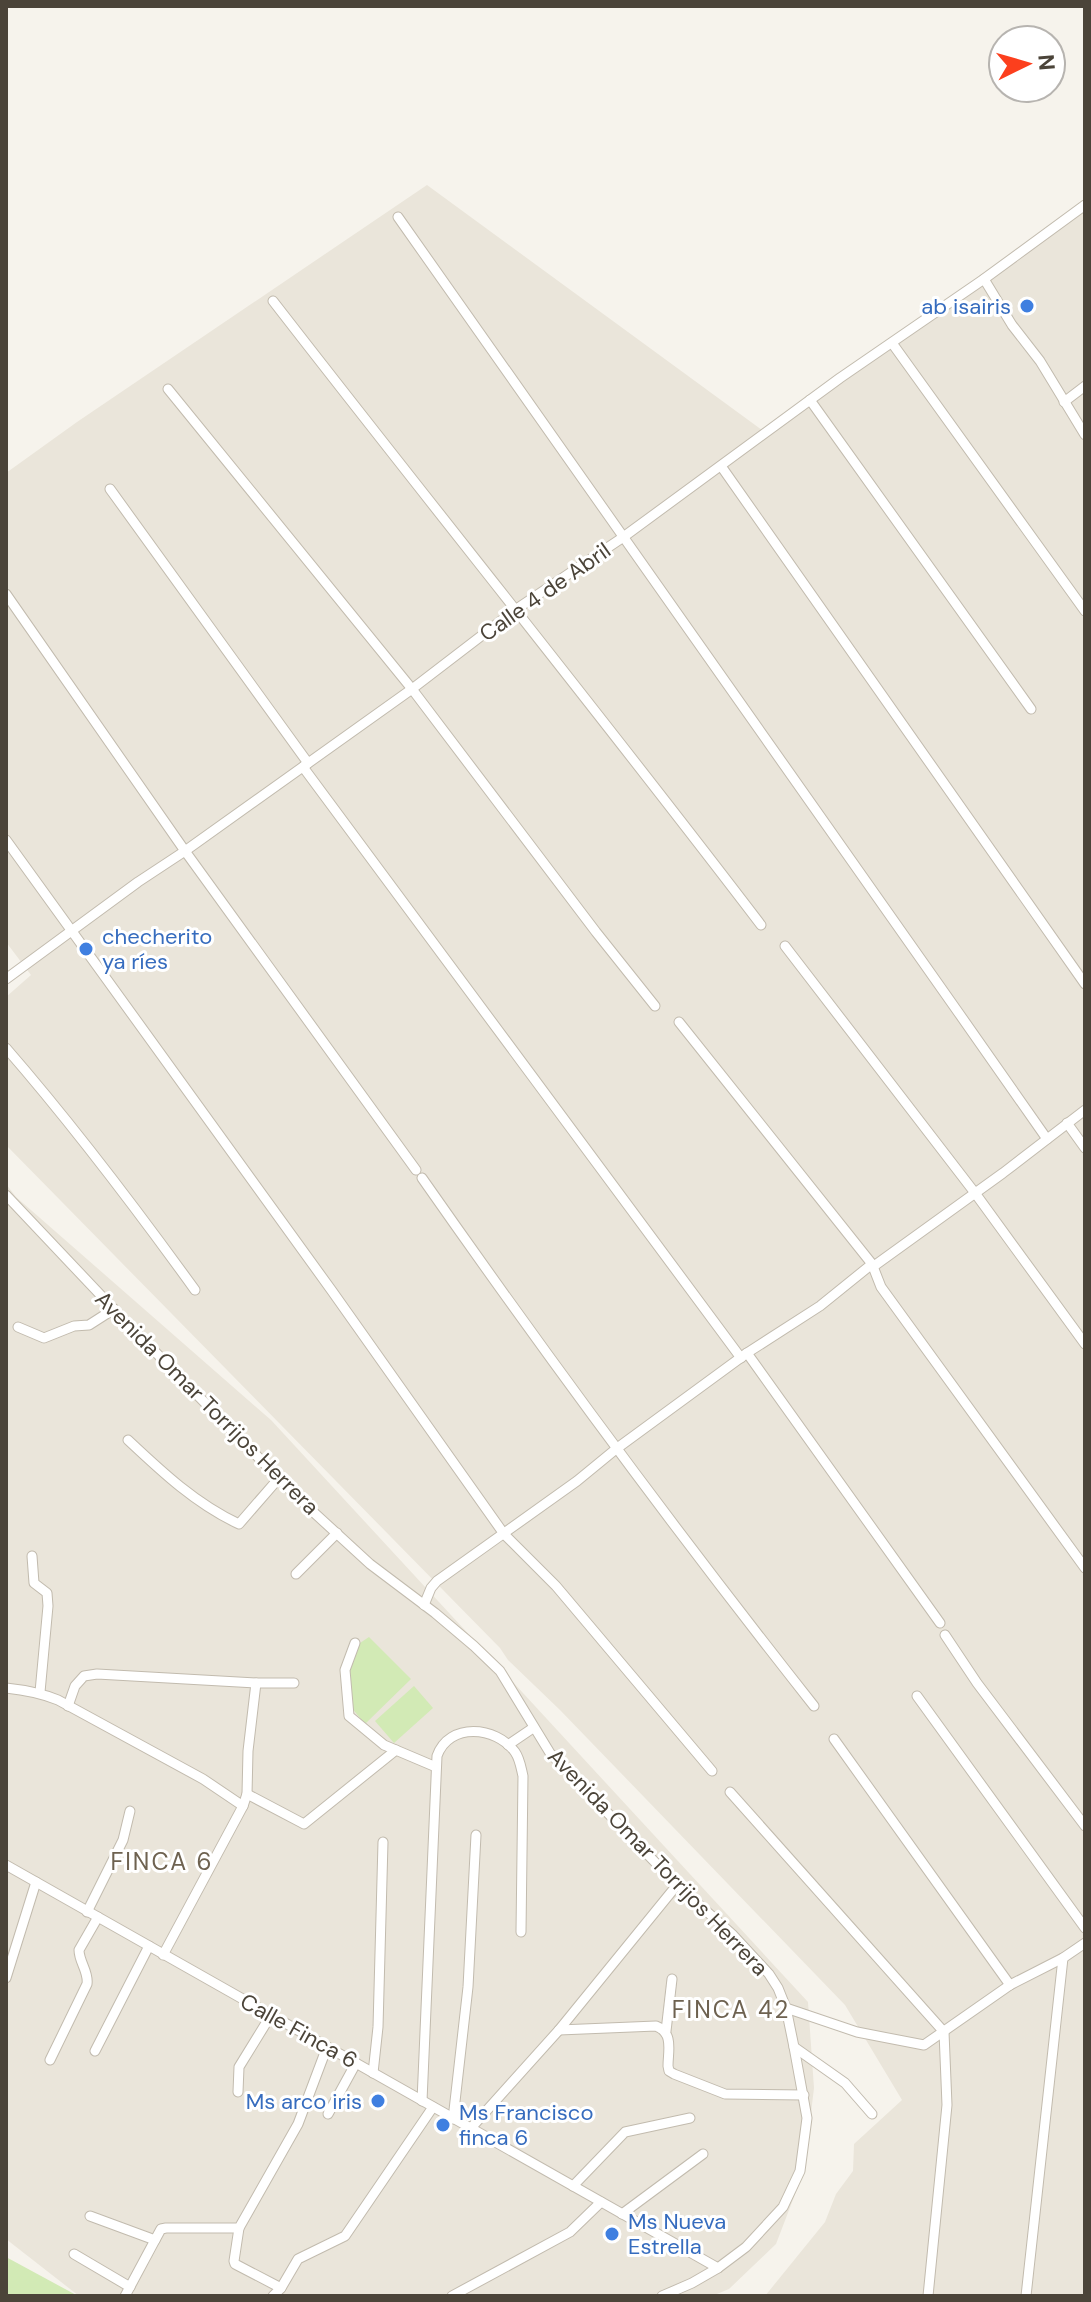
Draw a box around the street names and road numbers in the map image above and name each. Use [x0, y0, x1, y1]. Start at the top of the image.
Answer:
street label: Calle 4 de Abril [474, 536, 616, 648]
street label: Avenida Omar Torrijos Herrera [89, 1285, 325, 1521]
street label: Avenida Omar Torrijos Herrera [542, 1742, 774, 1982]
street label: Calle Finca 6 [235, 1987, 363, 2075]

